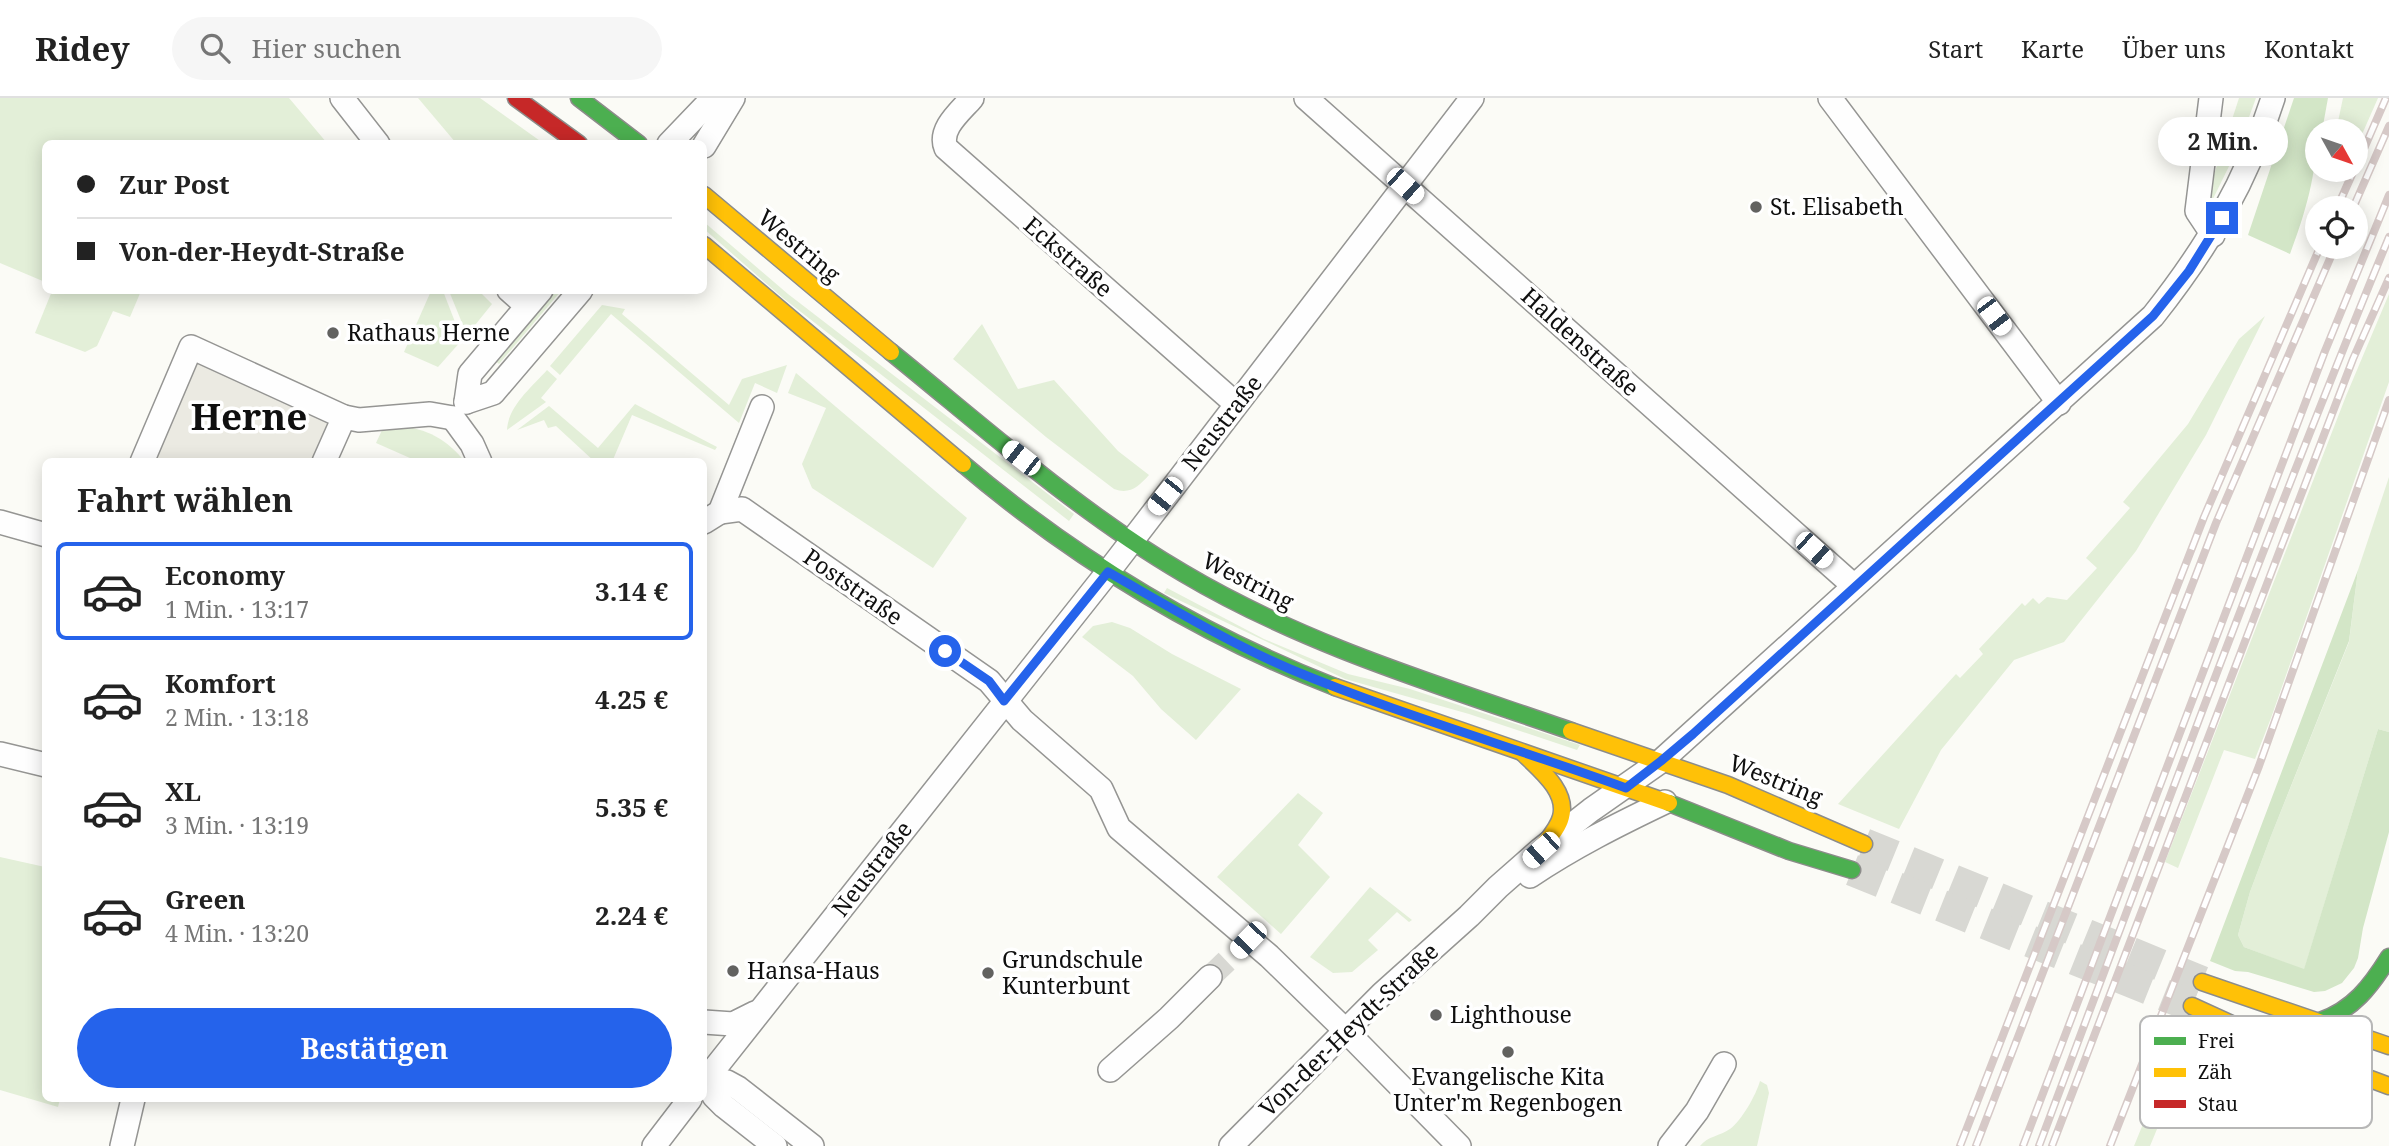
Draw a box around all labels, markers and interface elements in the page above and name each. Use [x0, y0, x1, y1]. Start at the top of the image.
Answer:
search box [172, 17, 662, 80]
text: Ridey [35, 26, 130, 71]
icon: search [196, 29, 234, 67]
text: Hier suchen [252, 30, 402, 66]
text: Start [1928, 32, 1983, 65]
text: Karte [2021, 32, 2084, 65]
text: Über uns [2122, 32, 2226, 65]
text: Kontakt [2264, 32, 2354, 65]
callout: 2 Min. [2157, 116, 2287, 166]
north arrow [2305, 119, 2368, 182]
map controls [2305, 119, 2368, 259]
text: 2 Min. [2187, 125, 2259, 157]
car [1383, 164, 1428, 208]
text: Zur Post [119, 166, 230, 202]
place label: St. Elisabeth [1770, 190, 1904, 222]
button: locate [2305, 196, 2368, 259]
marker: St. Elisabeth [1748, 199, 1764, 215]
street label: Westring [751, 201, 848, 290]
route end [2206, 202, 2238, 234]
street label: Eckstraße [1017, 209, 1120, 304]
text: Von-der-Heydt-Straße [119, 233, 405, 269]
street label: Haldenstraße [1515, 280, 1647, 403]
car [1973, 293, 2016, 339]
place label: Rathaus Herne [347, 316, 510, 348]
marker: Rathaus Herne [325, 325, 341, 341]
street label: Neustraße [1174, 368, 1269, 477]
district label: Herne [191, 390, 307, 441]
car [998, 437, 1045, 479]
car [1144, 473, 1187, 519]
text: Fahrt wählen [77, 478, 293, 521]
car [1792, 528, 1837, 572]
street label: Poststraße [797, 540, 910, 632]
street label: Westring [1197, 543, 1300, 617]
text: Economy [165, 557, 285, 593]
icon: car [81, 560, 144, 623]
text: 3.14 € [595, 573, 668, 609]
text: 1 Min. · 13:17 [165, 593, 309, 625]
route start [929, 635, 961, 667]
text: Komfort [165, 665, 276, 701]
icon: car [81, 668, 144, 731]
text: 4.25 € [595, 681, 668, 717]
text: 2 Min. · 13:18 [165, 701, 309, 733]
street label: Westring [1725, 746, 1829, 813]
text: XL [165, 773, 201, 809]
icon: car [81, 776, 144, 839]
text: 5.35 € [595, 789, 668, 825]
text: 3 Min. · 13:19 [165, 809, 309, 841]
street label: Neustraße [824, 814, 919, 923]
car [1519, 828, 1564, 872]
text: Green [165, 881, 246, 917]
icon: car [81, 884, 144, 947]
text: 2.24 € [595, 897, 668, 933]
text: 4 Min. · 13:20 [165, 917, 309, 949]
car [1226, 918, 1271, 962]
street label: Von-der-Heydt-Straße [1252, 935, 1445, 1123]
place label: Grundschule Kunterbunt [1002, 943, 1143, 1001]
place label: Hansa-Haus [747, 954, 880, 986]
marker: Hansa-Haus [725, 963, 741, 979]
marker: Grundschule Kunterbunt [980, 965, 996, 981]
place label: Lighthouse [1450, 998, 1572, 1030]
marker: Lighthouse [1428, 1007, 1444, 1023]
button: Bestätigen [77, 1008, 672, 1088]
legend [2140, 1016, 2372, 1128]
text: Frei [2198, 1028, 2234, 1054]
marker: Evangelische Kita Unter'm Regenbogen [1500, 1044, 1516, 1060]
text: Zäh [2198, 1059, 2232, 1085]
place label: Evangelische Kita Unter'm Regenbogen [1393, 1060, 1623, 1118]
text: Stau [2198, 1091, 2238, 1117]

